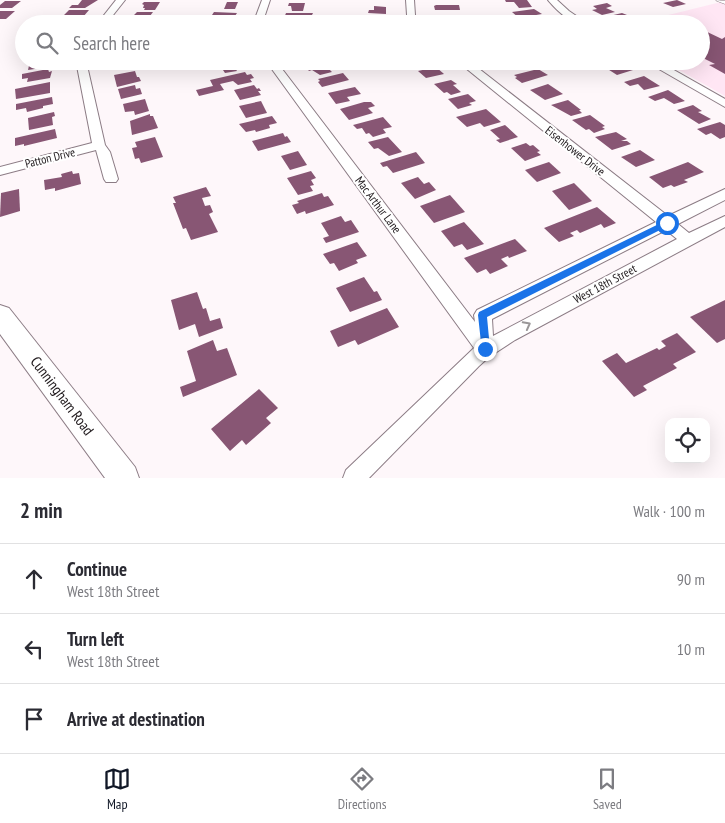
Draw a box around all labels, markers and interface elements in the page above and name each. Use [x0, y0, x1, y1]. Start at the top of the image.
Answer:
search box [15, 15, 710, 70]
icon: search [33, 29, 61, 57]
text: Search here [73, 31, 150, 55]
street label: Eisenhower Drive [542, 123, 608, 179]
street label: Patton Drive [23, 144, 77, 171]
street label: Mac Arthur Lane [352, 173, 405, 236]
route start [656, 212, 679, 235]
street label: West 18th Street [571, 260, 639, 306]
one-way arrow [522, 321, 531, 331]
route end [474, 338, 497, 361]
street label: Cunningham Road [27, 353, 98, 439]
map controls [665, 418, 710, 463]
button: locate [665, 418, 710, 463]
text: 2 min [20, 497, 62, 524]
text: Walk · 100 m [633, 501, 705, 521]
text: Continue [67, 557, 127, 581]
icon: ahead [20, 565, 48, 593]
text: 90 m [677, 569, 705, 589]
text: West 18th Street [67, 581, 159, 601]
text: Turn left [67, 627, 124, 651]
icon: left [20, 635, 48, 663]
text: 10 m [677, 639, 705, 659]
text: West 18th Street [67, 651, 159, 671]
icon: arrive [20, 705, 48, 733]
text: Arrive at destination [67, 707, 205, 731]
tab: Map [103, 765, 131, 813]
tab: Directions [338, 765, 386, 813]
tab: Saved [593, 765, 622, 813]

